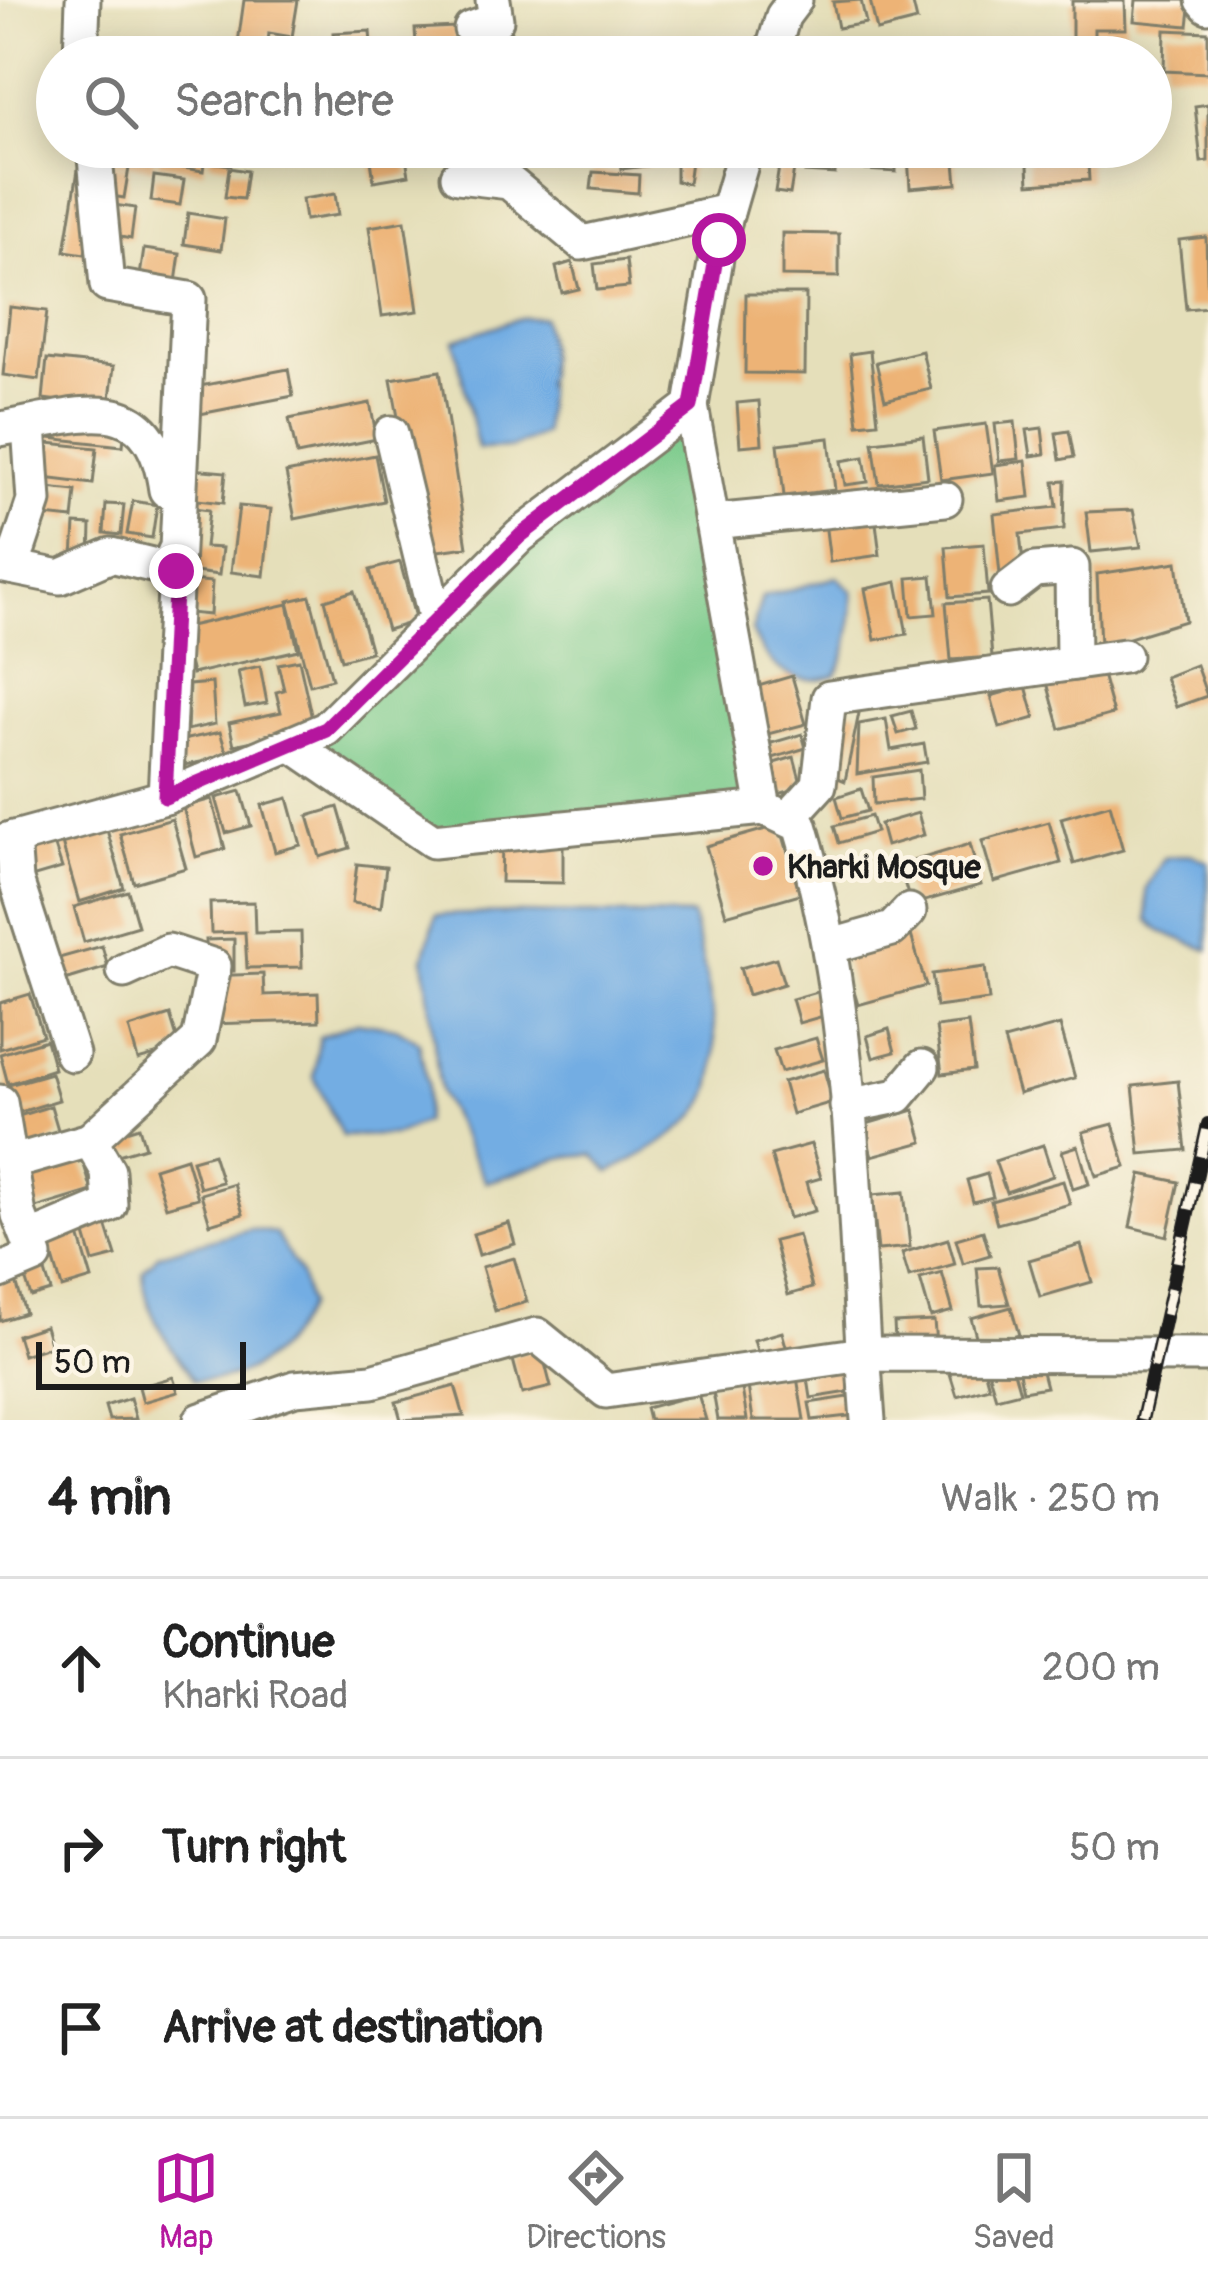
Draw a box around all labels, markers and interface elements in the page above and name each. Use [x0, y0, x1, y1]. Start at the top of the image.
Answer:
search box [36, 36, 1172, 168]
icon: search [78, 69, 144, 135]
text: Search here [174, 74, 394, 130]
route start [692, 213, 746, 267]
route end [149, 544, 203, 598]
place label: Kharki Mosque [787, 847, 982, 888]
marker: Kharki Mosque [750, 853, 776, 879]
scale bar [36, 1336, 246, 1389]
text: 50 m [54, 1342, 131, 1383]
text: 4 min [48, 1466, 171, 1530]
text: Walk · 250 m [941, 1474, 1160, 1523]
text: Continue [162, 1615, 335, 1671]
icon: ahead [48, 1635, 114, 1701]
text: 200 m [1042, 1643, 1160, 1692]
text: Kharki Road [162, 1671, 348, 1720]
icon: right [48, 1815, 114, 1881]
text: Turn right [162, 1820, 346, 1876]
text: 50 m [1069, 1823, 1160, 1872]
icon: arrive [48, 1995, 114, 2061]
text: Arrive at destination [162, 2000, 543, 2056]
tab: Map [153, 2145, 219, 2258]
tab: Directions [526, 2145, 666, 2258]
tab: Saved [973, 2145, 1055, 2258]

